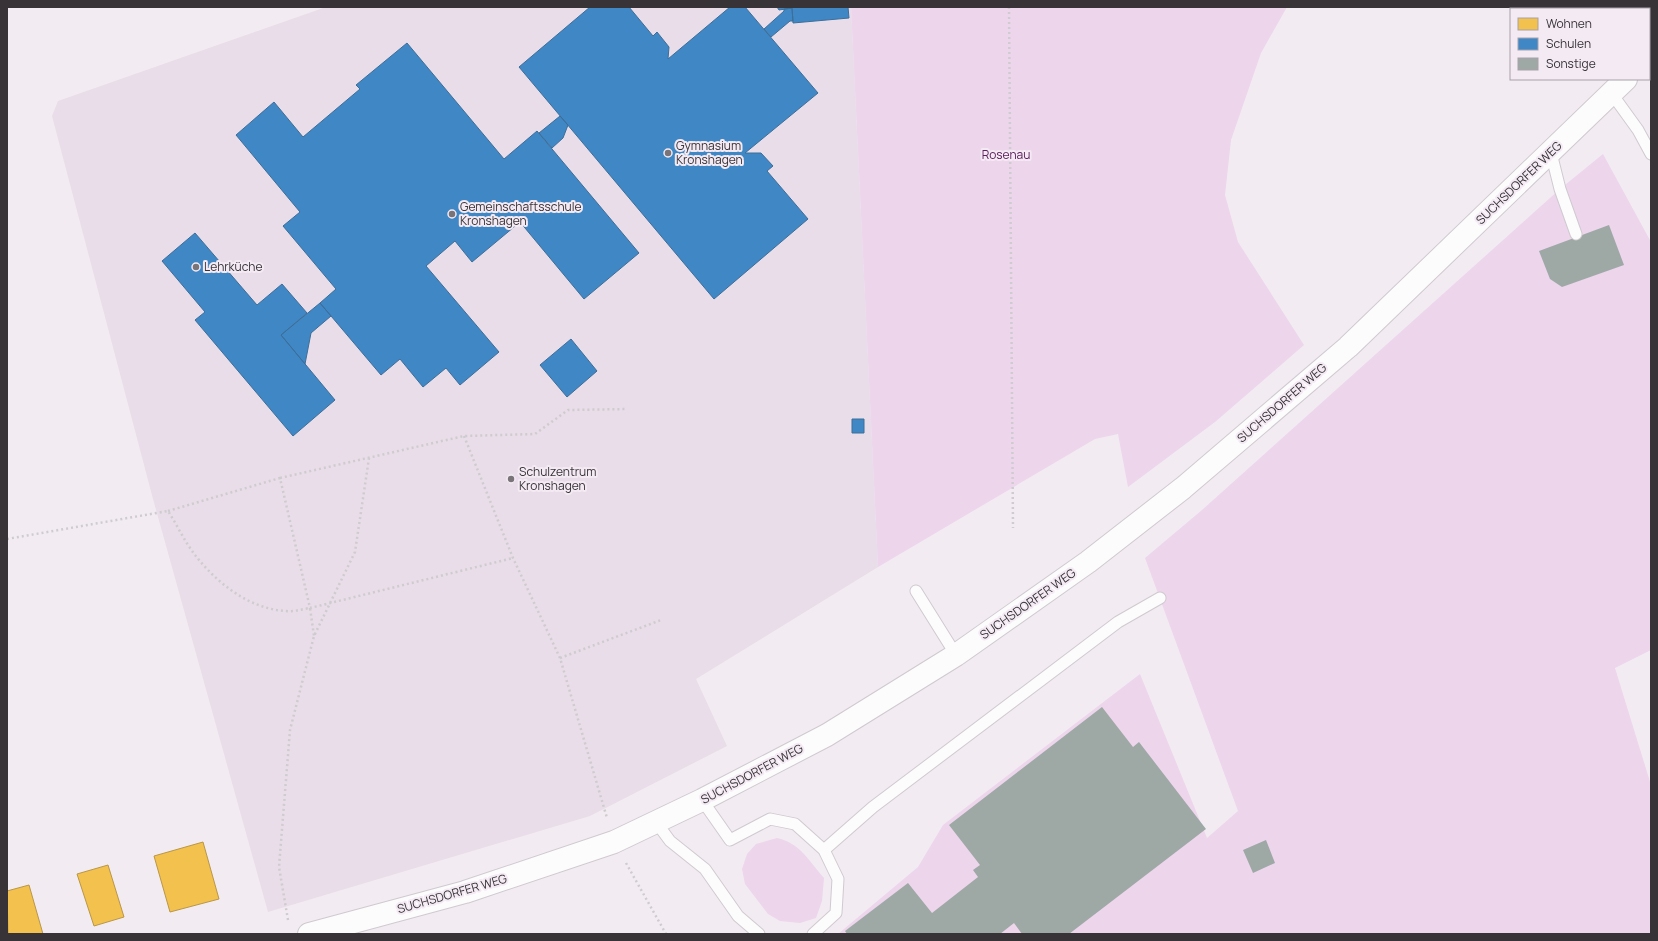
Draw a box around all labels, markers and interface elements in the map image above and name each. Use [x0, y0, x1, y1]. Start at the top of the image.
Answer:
legend [1510, 8, 1650, 80]
text: Wohnen [1546, 15, 1592, 32]
text: Schulen [1546, 35, 1591, 52]
text: Sonstige [1546, 55, 1596, 72]
place label: Gymnasium Kronshagen [676, 137, 743, 168]
street label: SUCHSDORFER WEG [1472, 137, 1566, 228]
park label: Rosenau [982, 146, 1030, 163]
marker: Gymnasium Kronshagen [663, 148, 673, 158]
place label: Gemeinschaftsschule Kronshagen [460, 198, 582, 229]
marker: Gemeinschaftsschule Kronshagen [447, 209, 457, 219]
place label: Lehrküche [204, 258, 262, 275]
marker: Lehrküche [191, 262, 201, 272]
street label: SUCHSDORFER WEG [1233, 359, 1330, 446]
place label: Schulzentrum Kronshagen [519, 463, 596, 494]
marker: Schulzentrum Kronshagen [506, 474, 516, 484]
street label: SUCHSDORFER WEG [976, 564, 1079, 643]
street label: SUCHSDORFER WEG [698, 739, 806, 808]
street label: SUCHSDORFER WEG [395, 870, 509, 917]

